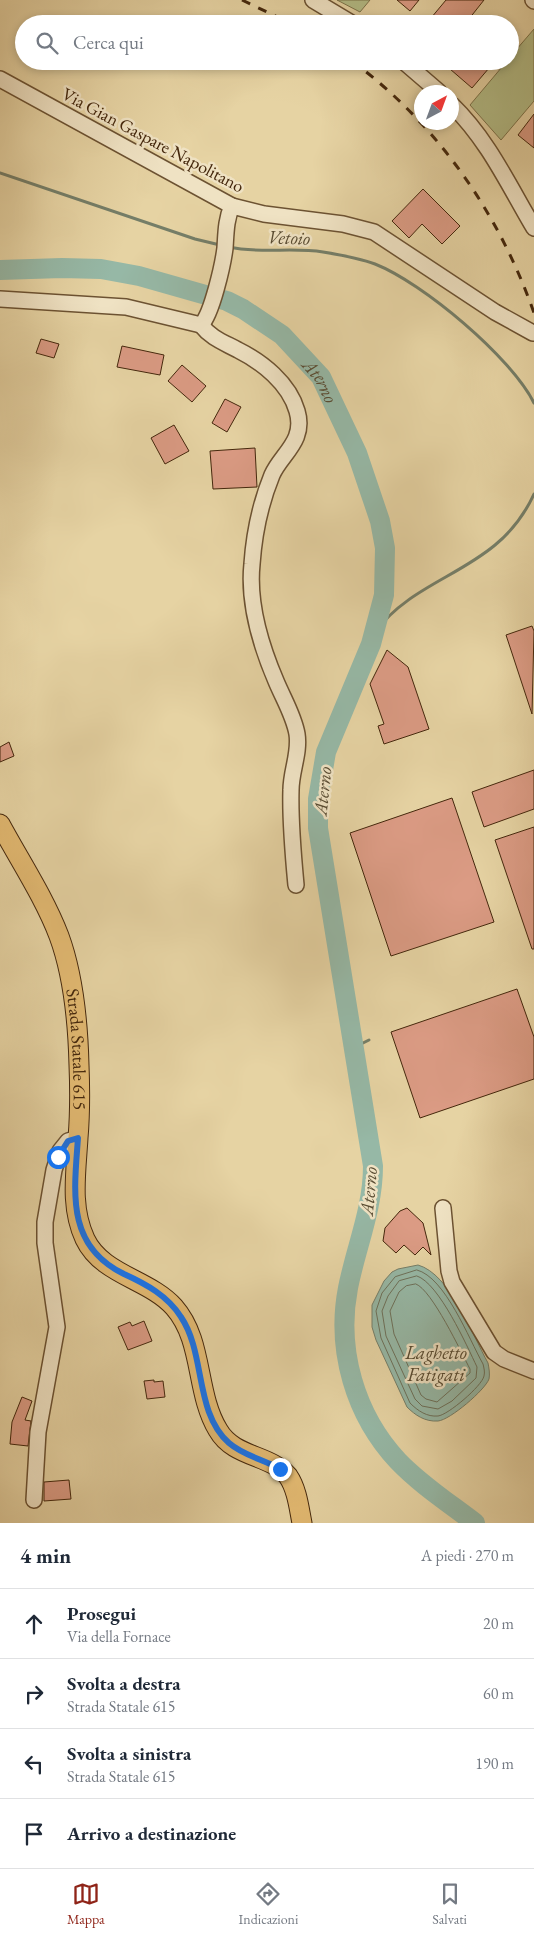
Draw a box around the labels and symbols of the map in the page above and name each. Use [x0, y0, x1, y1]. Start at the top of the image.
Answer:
street label: Via Gian Gaspare Napolitano [58, 82, 248, 197]
north arrow [414, 85, 459, 130]
water label: Vetoio [267, 224, 311, 251]
water label: Aterno [295, 351, 344, 407]
water label: Aterno [307, 765, 337, 819]
street label: Strada Statale 615 [61, 987, 92, 1111]
route start [47, 1146, 70, 1169]
water label: Aterno [354, 1166, 383, 1219]
water label: Laghetto Fatigati [404, 1340, 467, 1387]
route end [269, 1458, 292, 1481]

